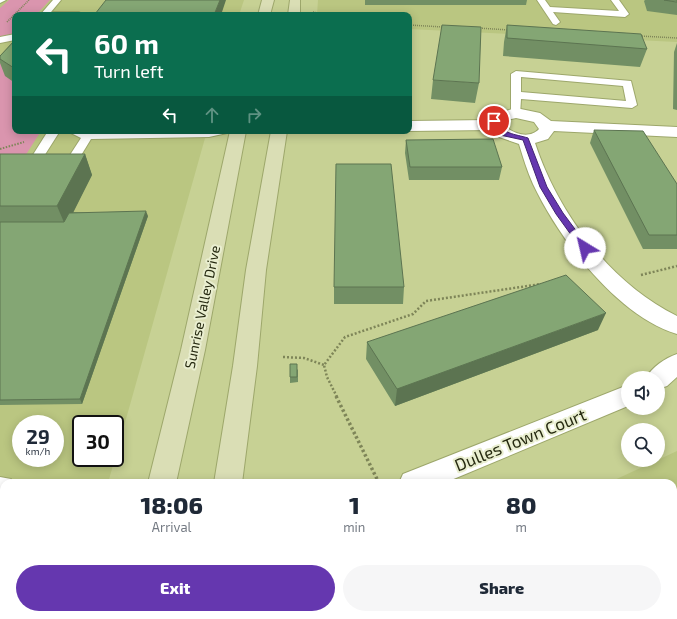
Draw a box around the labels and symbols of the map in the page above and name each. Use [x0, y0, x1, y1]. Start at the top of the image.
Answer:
pin [477, 104, 511, 138]
position arrow [564, 227, 606, 269]
street label: Sunrise Valley Drive [181, 244, 223, 370]
street label: Dulles Town Court [451, 403, 589, 474]
speed limit sign: 30 [72, 415, 124, 467]

